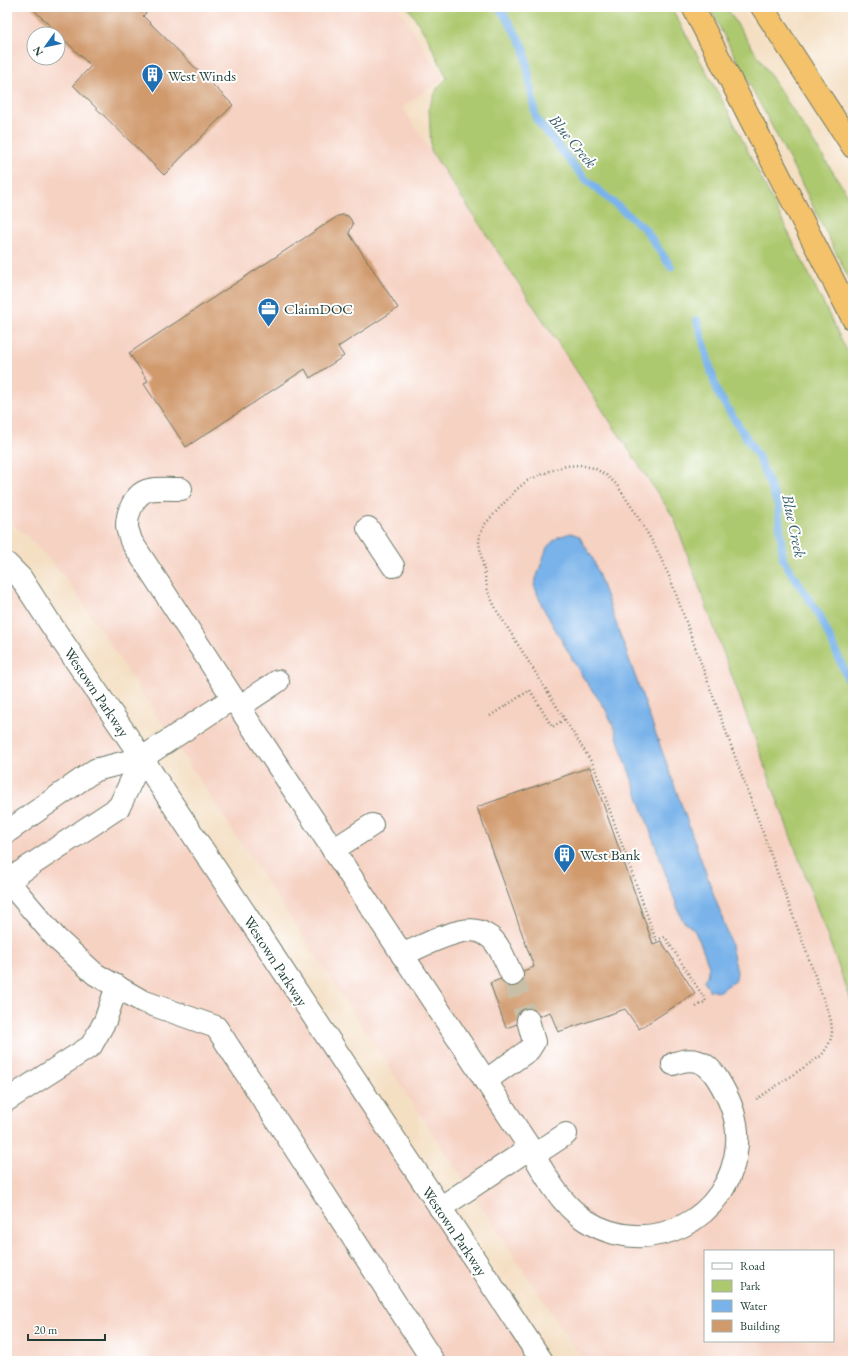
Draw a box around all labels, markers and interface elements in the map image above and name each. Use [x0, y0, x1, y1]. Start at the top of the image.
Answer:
north arrow [26, 26, 66, 66]
text: N [29, 44, 46, 59]
building icon: West Winds [140, 62, 166, 95]
place label: West Winds [168, 66, 236, 85]
water label: Blue Creek [544, 109, 602, 173]
office icon: ClaimDOC [255, 295, 281, 328]
place label: ClaimDOC [284, 299, 353, 318]
water label: Blue Creek [777, 491, 811, 560]
street label: Westown Parkway [60, 644, 134, 741]
building icon: West Bank [552, 841, 578, 874]
place label: West Bank [580, 845, 641, 864]
street label: Westown Parkway [240, 912, 313, 1010]
street label: Westown Parkway [418, 1183, 492, 1280]
legend [704, 1250, 834, 1342]
text: Road [740, 1258, 766, 1274]
text: Park [740, 1278, 761, 1294]
text: Water [740, 1298, 767, 1314]
scale bar [28, 1316, 105, 1342]
text: Building [740, 1318, 781, 1334]
text: 20 m [34, 1322, 58, 1338]

